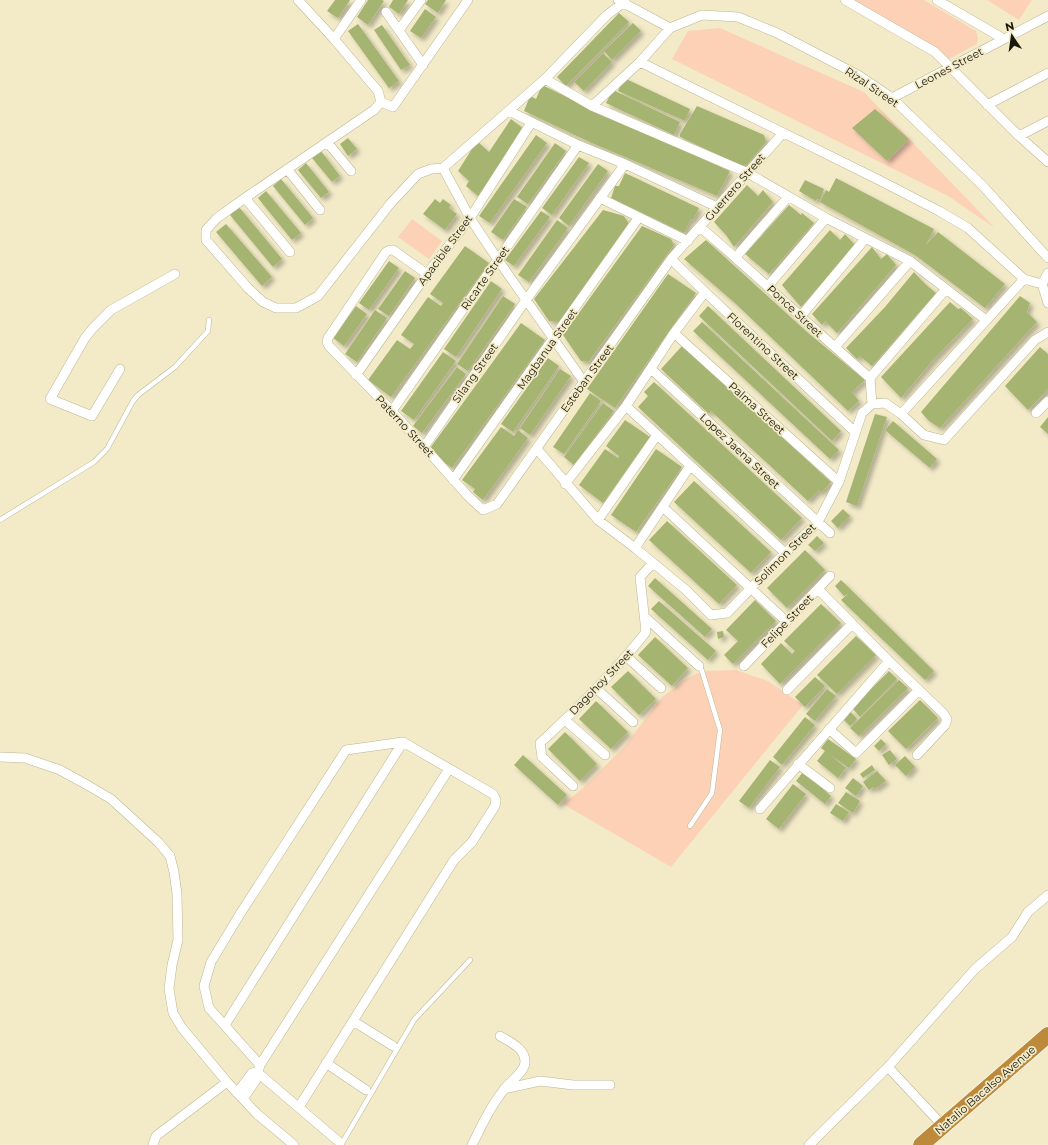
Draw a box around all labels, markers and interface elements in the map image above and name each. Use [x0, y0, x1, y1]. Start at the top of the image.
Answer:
north arrow [992, 16, 1032, 56]
text: N [1004, 18, 1016, 34]
street label: Leones Street [912, 44, 986, 92]
street label: Rizal Street [842, 64, 902, 110]
street label: Guerrero Street [702, 150, 769, 224]
street label: Apacible Street [415, 211, 476, 288]
street label: Ricarte Street [458, 243, 513, 313]
street label: Ponce Street [764, 282, 826, 341]
street label: Magbanua Street [514, 305, 581, 392]
street label: Florentino Street [724, 309, 802, 383]
street label: Silang Street [449, 340, 501, 406]
street label: Esteban Street [558, 341, 617, 415]
street label: Palma Street [726, 379, 789, 437]
street label: Paterno Street [373, 392, 438, 460]
street label: Lopez Jaena Street [697, 410, 783, 492]
street label: Solimon Street [751, 520, 819, 588]
street label: Felipe Street [758, 591, 817, 651]
street label: Dagohoy Street [566, 646, 636, 718]
street label: Natalio Bacalso Avenue [932, 1042, 1039, 1138]

